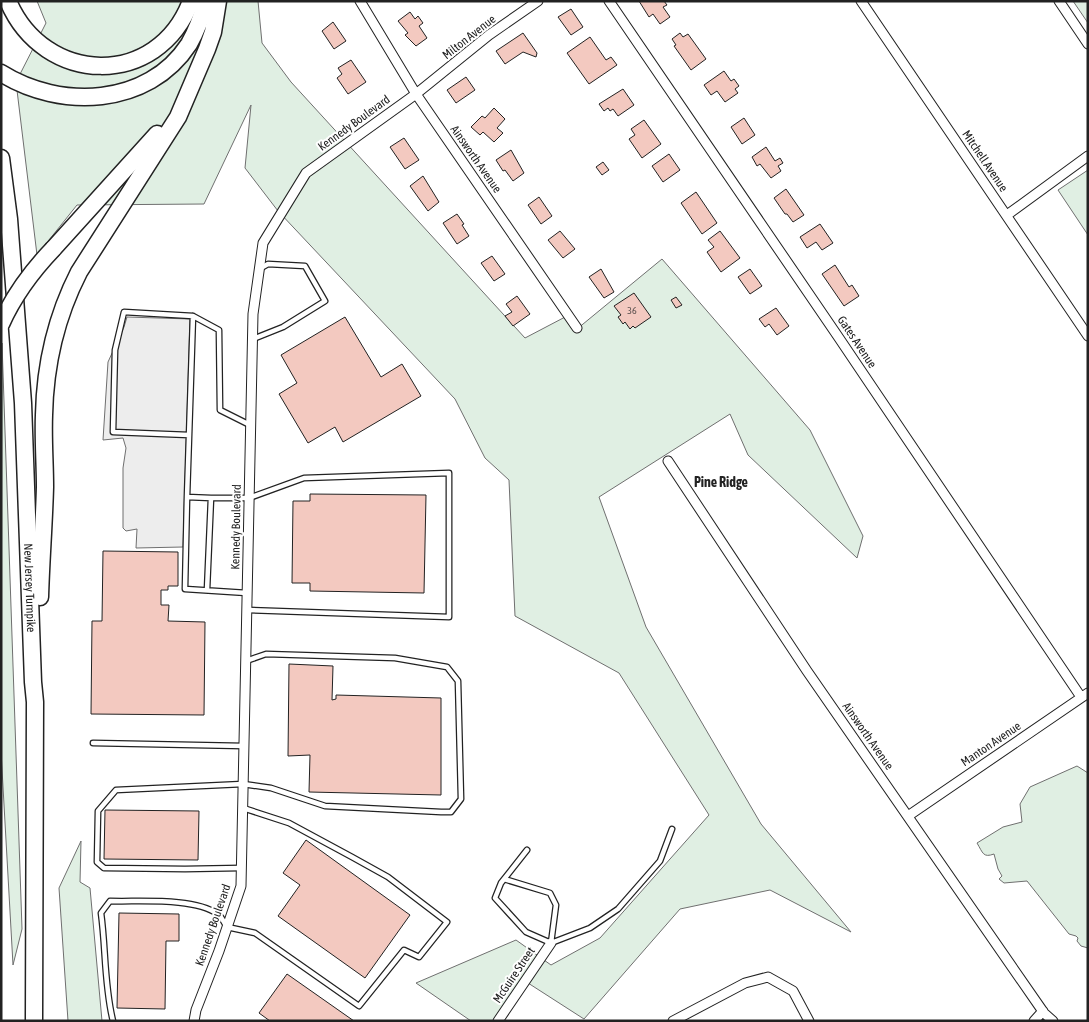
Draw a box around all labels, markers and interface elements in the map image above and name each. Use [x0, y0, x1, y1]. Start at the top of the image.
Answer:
street label: Milton Avenue [440, 12, 498, 62]
street label: Kennedy Boulevard [315, 92, 393, 154]
street label: Ainsworth Avenue [448, 123, 504, 195]
street label: Mitchell Avenue [959, 128, 1011, 194]
house number: 36 [627, 305, 637, 316]
street label: Gates Avenue [834, 313, 880, 371]
district label: Pine Ridge [694, 474, 748, 490]
street label: Kennedy Boulevard [228, 484, 244, 570]
street label: New Jersey Turnpike [21, 543, 38, 633]
street label: Ainsworth Avenue [840, 700, 896, 772]
street label: Manton Avenue [958, 719, 1024, 769]
street label: Kennedy Boulevard [192, 882, 234, 968]
street label: McGuire Street [490, 944, 538, 1006]

